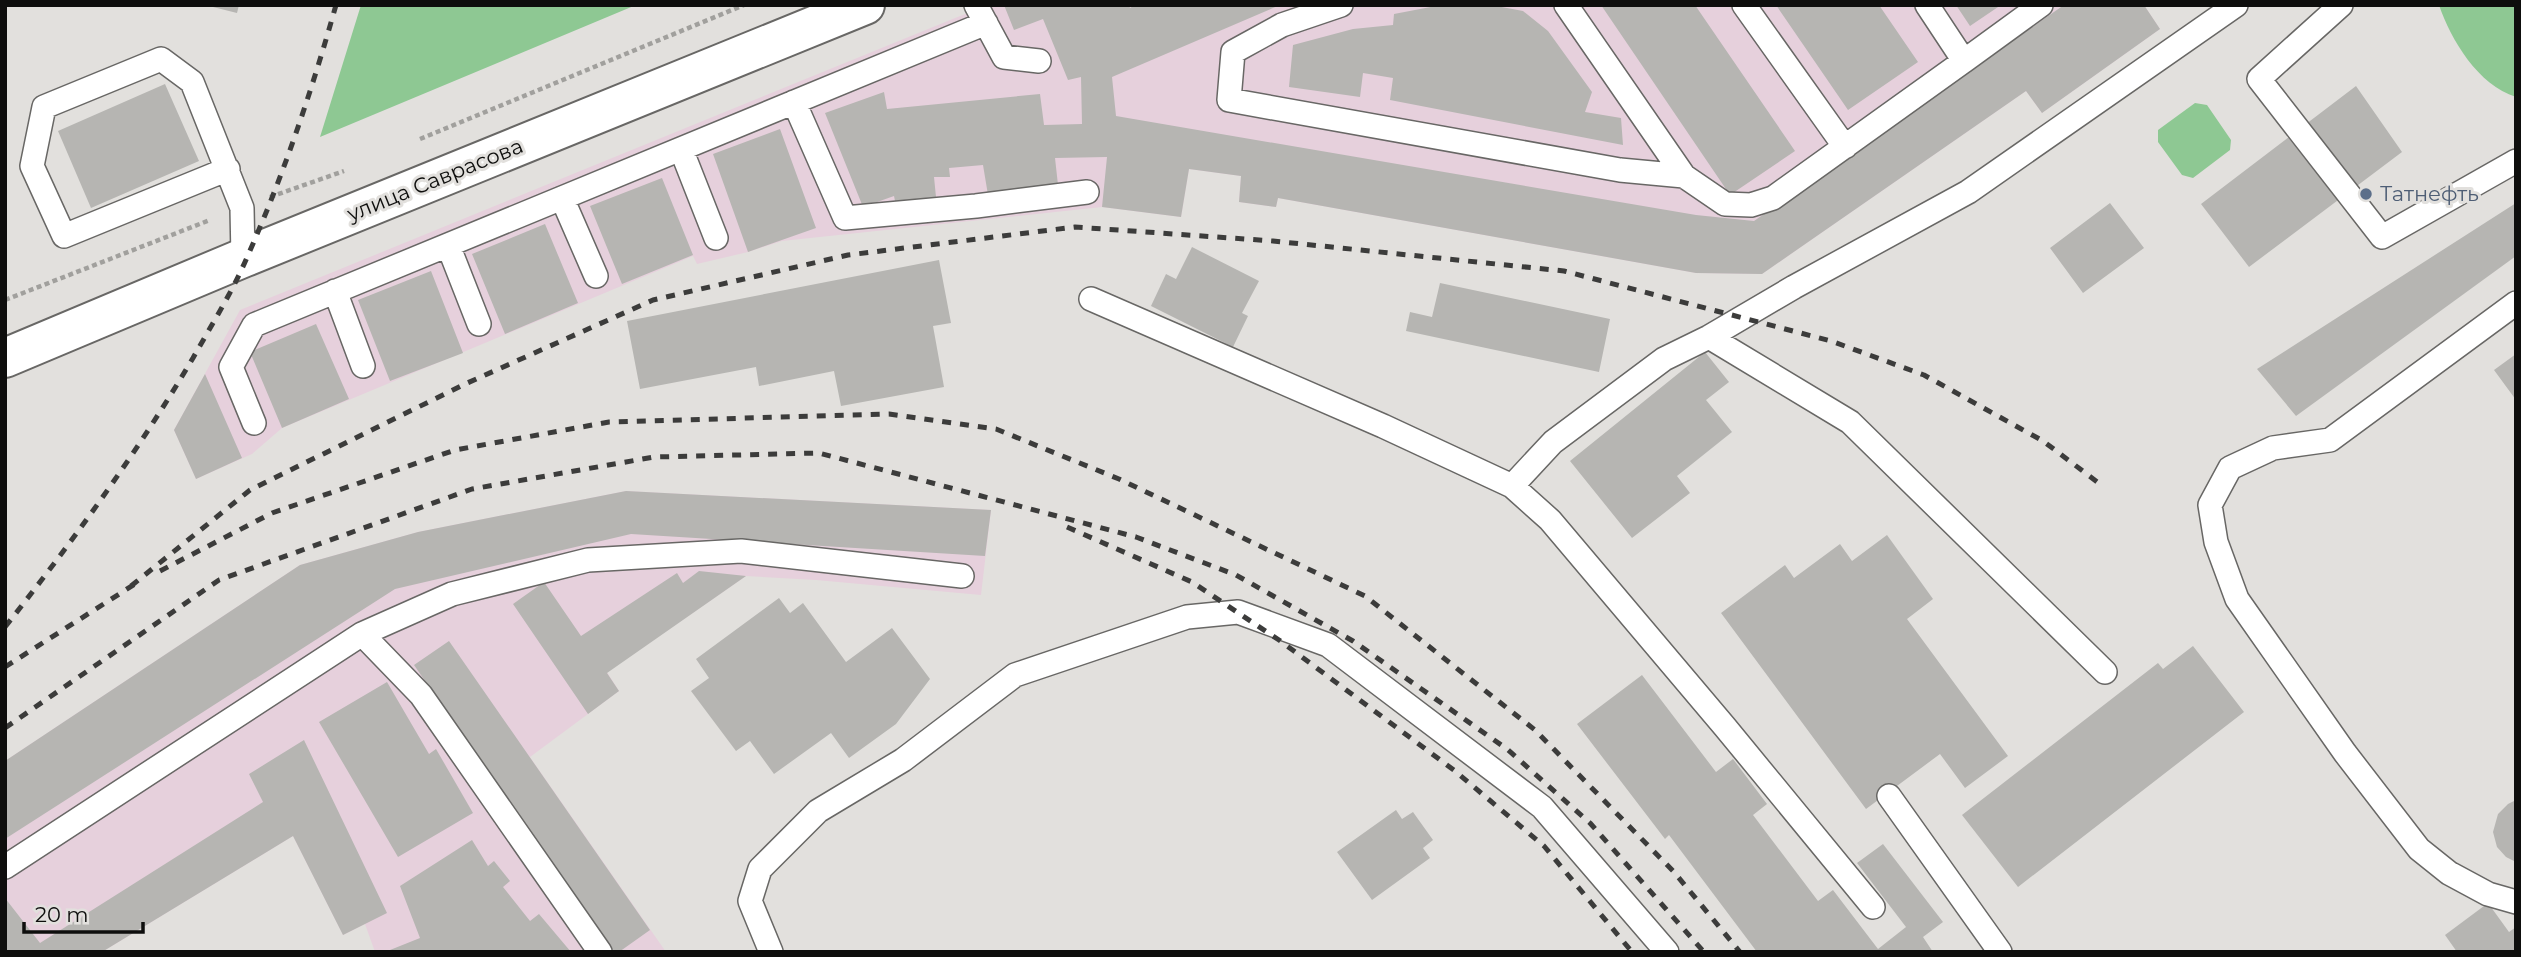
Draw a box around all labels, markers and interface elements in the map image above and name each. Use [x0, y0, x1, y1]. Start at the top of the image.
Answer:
street label: улица Саврасова [342, 133, 526, 227]
place label: Татнефть [2380, 181, 2479, 206]
marker: Татнефть [2358, 186, 2374, 202]
scale bar [24, 890, 144, 934]
text: 20 m [35, 902, 89, 927]

